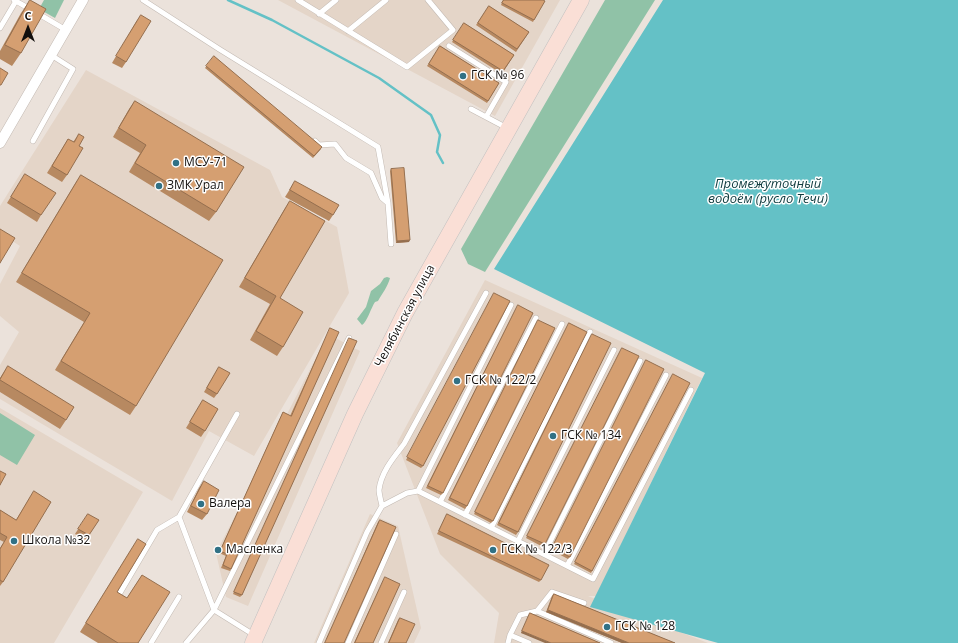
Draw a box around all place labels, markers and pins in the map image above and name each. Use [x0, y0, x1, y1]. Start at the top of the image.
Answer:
place label: ГСК № 96 [471, 69, 524, 83]
marker: ГСК № 96 [458, 71, 468, 81]
place label: МСУ-71 [184, 156, 227, 170]
marker: МСУ-71 [171, 158, 181, 168]
place label: ЗМК Урал [167, 179, 224, 193]
marker: ЗМК Урал [154, 181, 164, 191]
place label: ГСК № 122/2 [465, 374, 536, 388]
marker: ГСК № 122/2 [452, 376, 462, 386]
place label: ГСК № 134 [561, 429, 621, 443]
marker: ГСК № 134 [548, 431, 558, 441]
place label: Валера [209, 497, 251, 511]
marker: Валера [196, 499, 206, 509]
place label: Школа №32 [22, 534, 90, 548]
marker: Школа №32 [9, 536, 19, 546]
place label: Масленка [226, 543, 283, 557]
place label: ГСК № 122/3 [501, 543, 572, 557]
marker: Масленка [213, 545, 223, 555]
marker: ГСК № 122/3 [488, 545, 498, 555]
place label: ГСК № 128 [615, 620, 675, 634]
marker: ГСК № 128 [602, 622, 612, 632]

